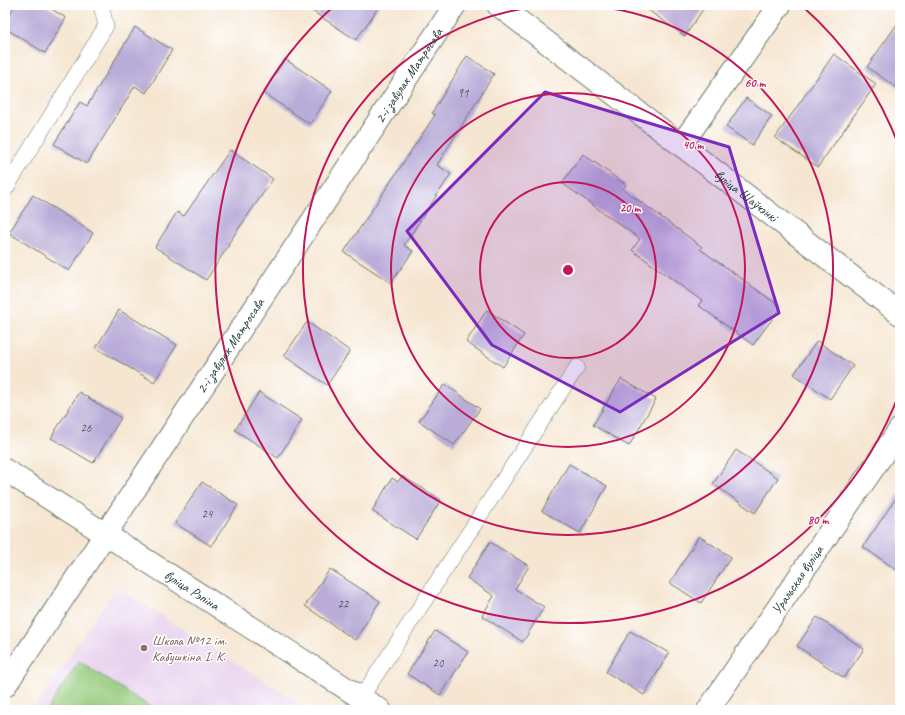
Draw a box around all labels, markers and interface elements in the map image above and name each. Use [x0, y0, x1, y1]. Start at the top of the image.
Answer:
street label: 2-і завулак Матросава [371, 24, 447, 126]
text: 60 m [745, 75, 767, 91]
house number: 91 [458, 85, 469, 101]
text: 40 m [683, 137, 704, 153]
street label: вуліца Шаўчэнкі [711, 166, 783, 227]
text: 20 m [620, 200, 641, 216]
centre of rings [561, 263, 575, 277]
street label: 2-і завулак Матросава [193, 294, 268, 397]
house number: 26 [81, 420, 92, 436]
house number: 24 [202, 506, 214, 522]
text: 80 m [808, 512, 829, 528]
street label: Уральская вуліца [768, 542, 827, 617]
street label: вуліца Рэпіна [161, 566, 223, 614]
house number: 22 [338, 596, 350, 612]
place label: Школа №12 ім. Кабушкіна І. К. [152, 632, 227, 665]
marker: Школа №12 ім. Кабушкіна І. К. [139, 643, 149, 653]
house number: 20 [433, 655, 445, 671]

